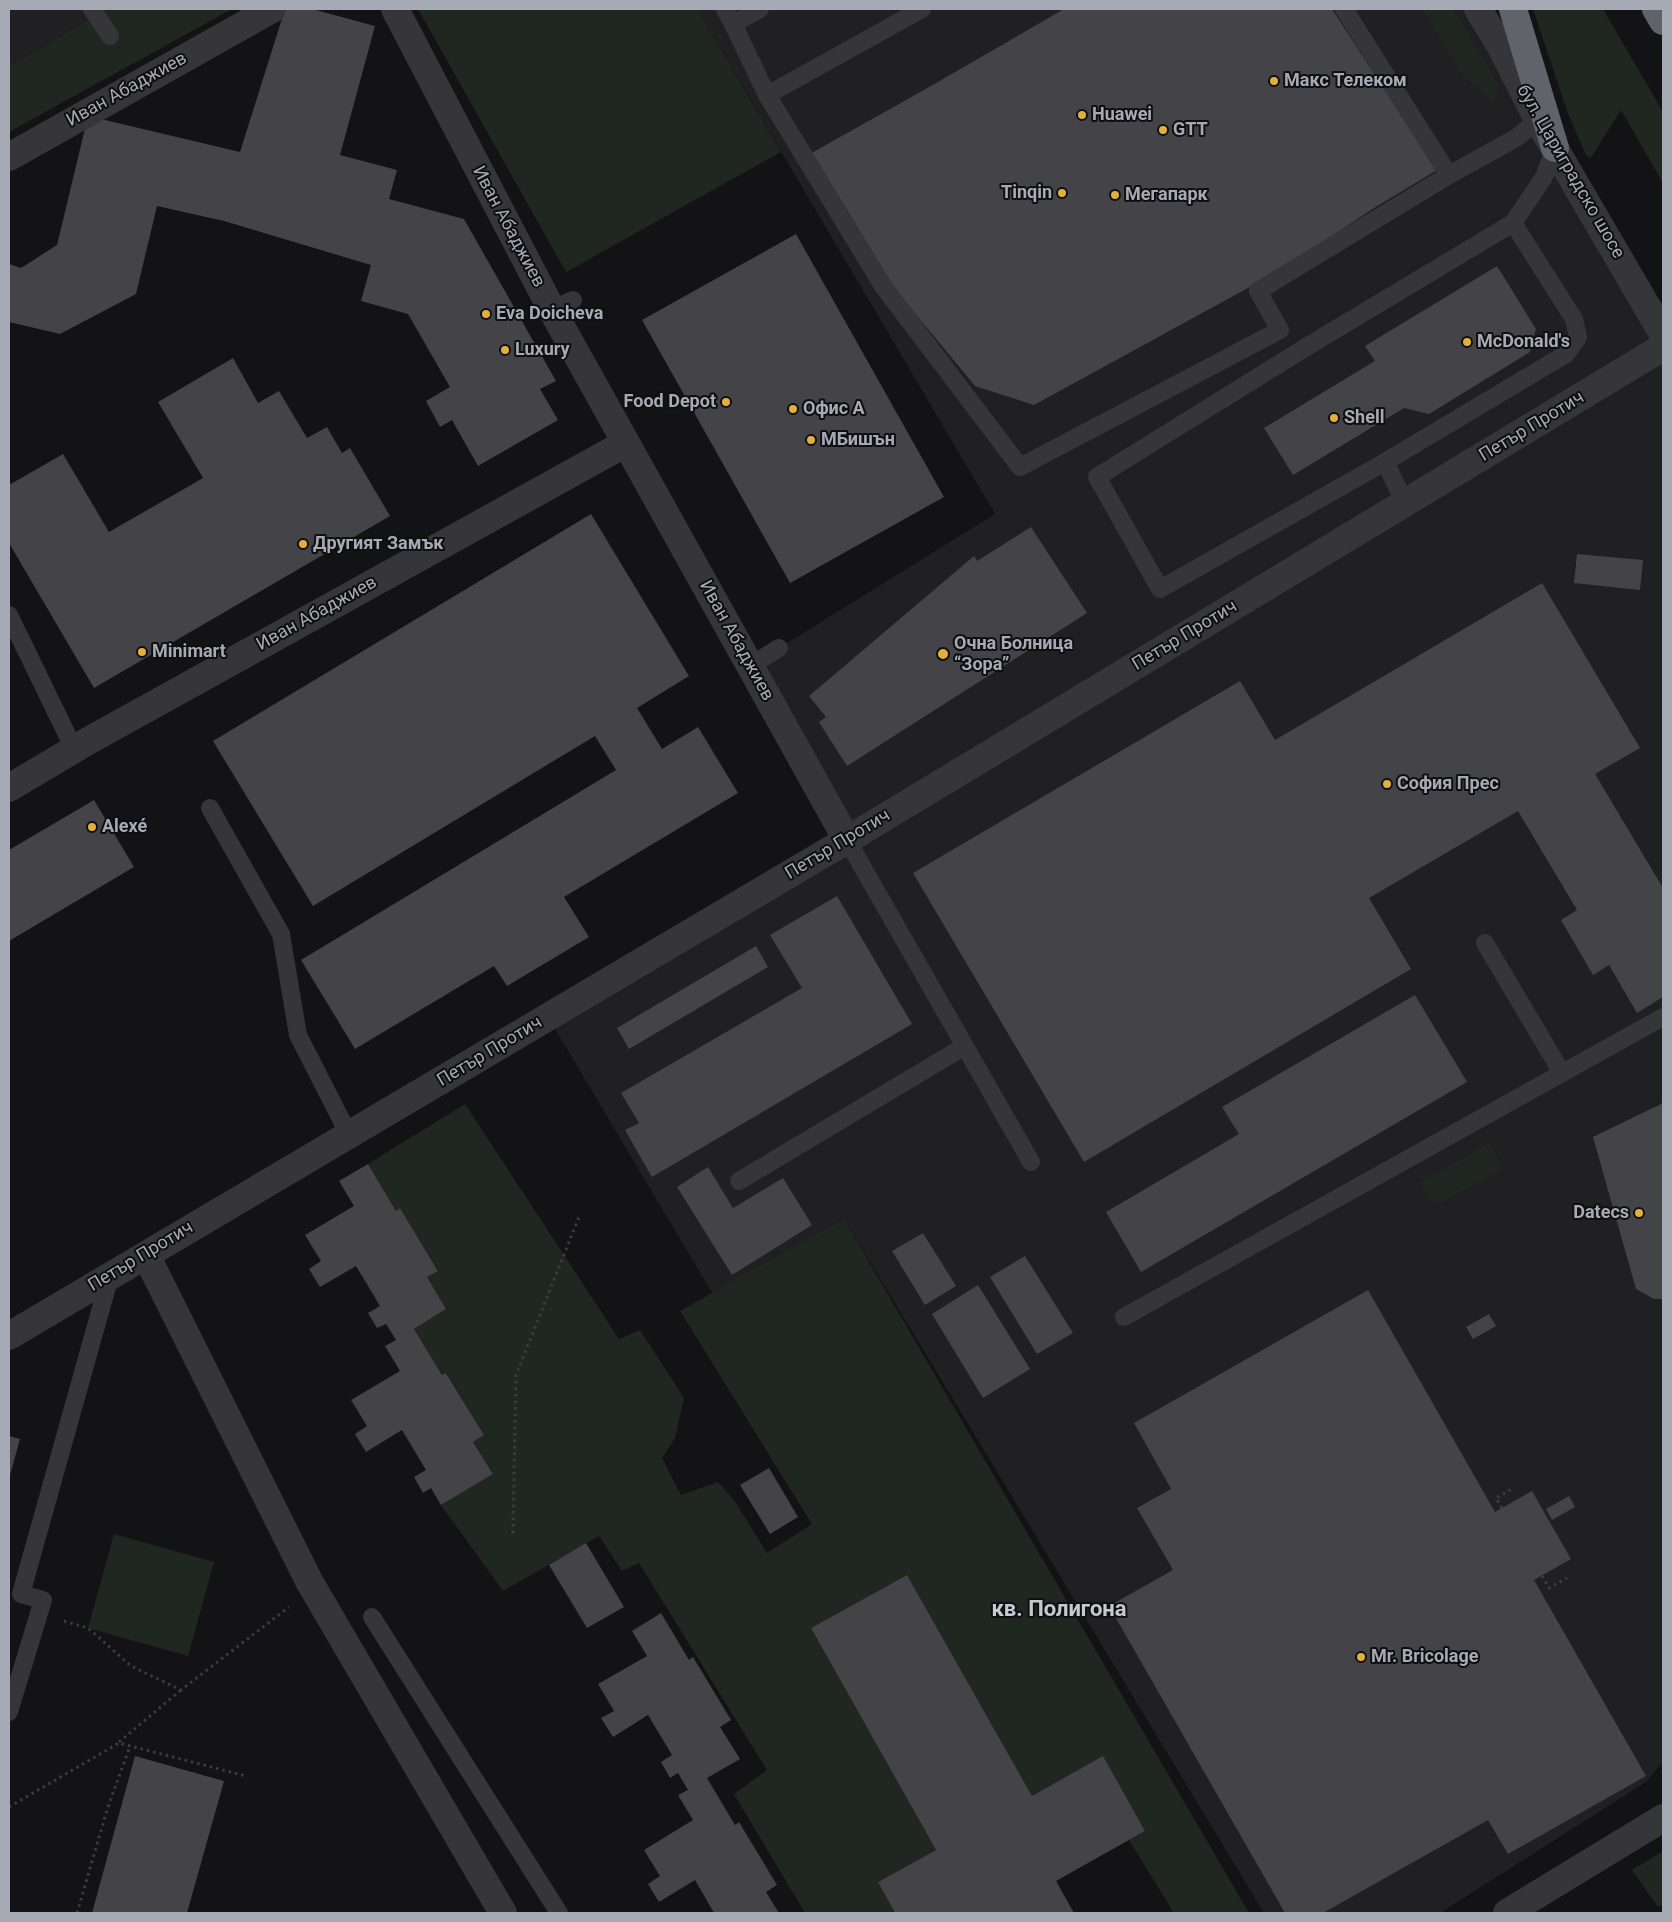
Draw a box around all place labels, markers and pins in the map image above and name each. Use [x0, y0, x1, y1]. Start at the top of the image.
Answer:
place label: Макс Телеком [1284, 70, 1407, 92]
marker: Макс Телеком [1268, 75, 1280, 87]
place label: Huawei [1092, 104, 1152, 126]
marker: Huawei [1076, 109, 1088, 121]
place label: GTT [1173, 119, 1208, 141]
marker: GTT [1157, 124, 1169, 136]
place label: Tinqin [1001, 182, 1052, 204]
place label: Мегапарк [1125, 184, 1208, 206]
marker: Tinqin [1056, 187, 1068, 199]
marker: Мегапарк [1109, 189, 1121, 201]
place label: Eva Doicheva [496, 303, 603, 325]
marker: Eva Doicheva [480, 308, 492, 320]
place label: McDonald's [1477, 331, 1570, 353]
marker: McDonald's [1461, 336, 1473, 348]
place label: Luxury [515, 339, 570, 361]
marker: Luxury [499, 344, 511, 356]
place label: Food Depot [624, 391, 716, 413]
marker: Food Depot [720, 396, 732, 408]
place label: Офис А [803, 398, 865, 420]
marker: Офис А [787, 403, 799, 415]
place label: Shell [1344, 407, 1384, 429]
marker: Shell [1328, 412, 1340, 424]
place label: МБишън [821, 429, 895, 451]
marker: МБишън [805, 434, 817, 446]
place label: Другият Замък [313, 533, 443, 555]
marker: Другият Замък [297, 538, 309, 550]
place label: Очна Болница “Зора” [954, 633, 1073, 676]
place label: Minimart [152, 641, 226, 663]
marker: Minimart [136, 646, 148, 658]
marker: Очна Болница “Зора” [936, 647, 950, 661]
place label: София Прес [1397, 773, 1499, 795]
marker: София Прес [1381, 778, 1393, 790]
place label: Alexé [102, 816, 147, 838]
marker: Alexé [86, 821, 98, 833]
place label: Datecs [1573, 1202, 1629, 1224]
marker: Datecs [1633, 1207, 1645, 1219]
place label: Mr. Bricolage [1371, 1646, 1478, 1668]
marker: Mr. Bricolage [1355, 1651, 1367, 1663]

